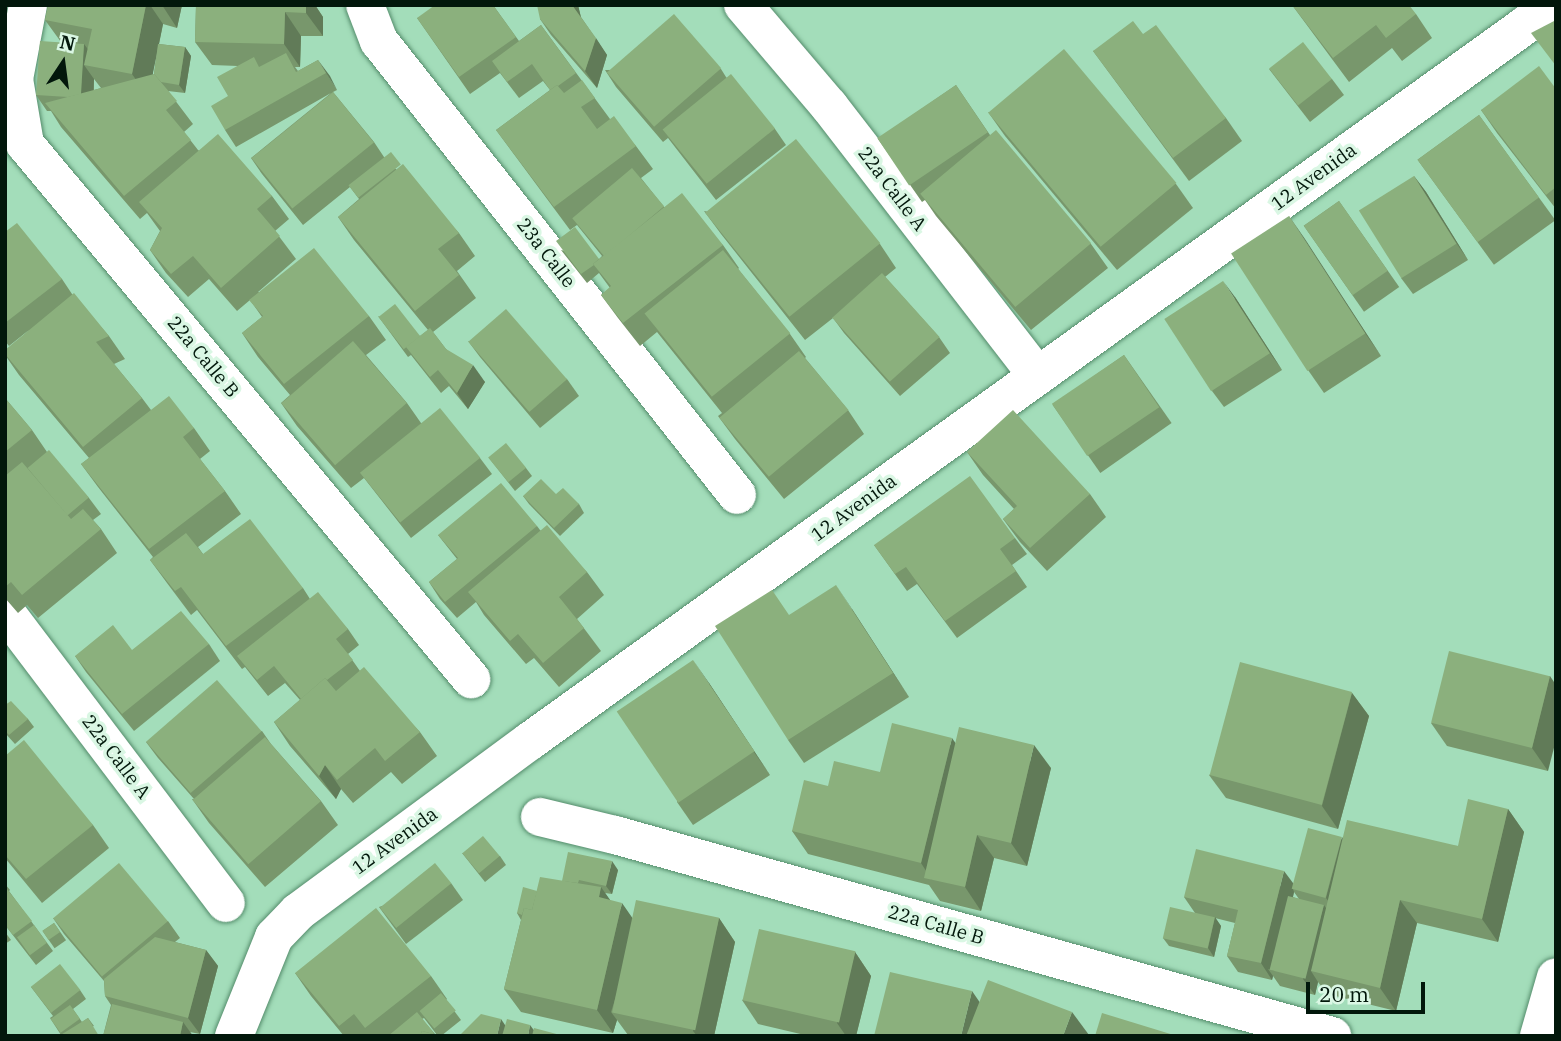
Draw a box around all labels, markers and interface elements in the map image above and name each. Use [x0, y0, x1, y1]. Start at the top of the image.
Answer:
north arrow [28, 28, 98, 98]
text: N [58, 29, 78, 56]
street label: 12 Avenida [1267, 138, 1361, 216]
street label: 22a Calle A [853, 143, 931, 235]
street label: 23a Calle [512, 214, 580, 292]
street label: 22a Calle B [163, 312, 243, 402]
street label: 12 Avenida [807, 469, 901, 547]
street label: 22a Calle A [77, 711, 155, 803]
street label: 12 Avenida [348, 802, 442, 880]
street label: 22a Calle B [885, 900, 987, 950]
scale bar [1309, 968, 1428, 1012]
text: 20 m [1319, 980, 1369, 1008]

